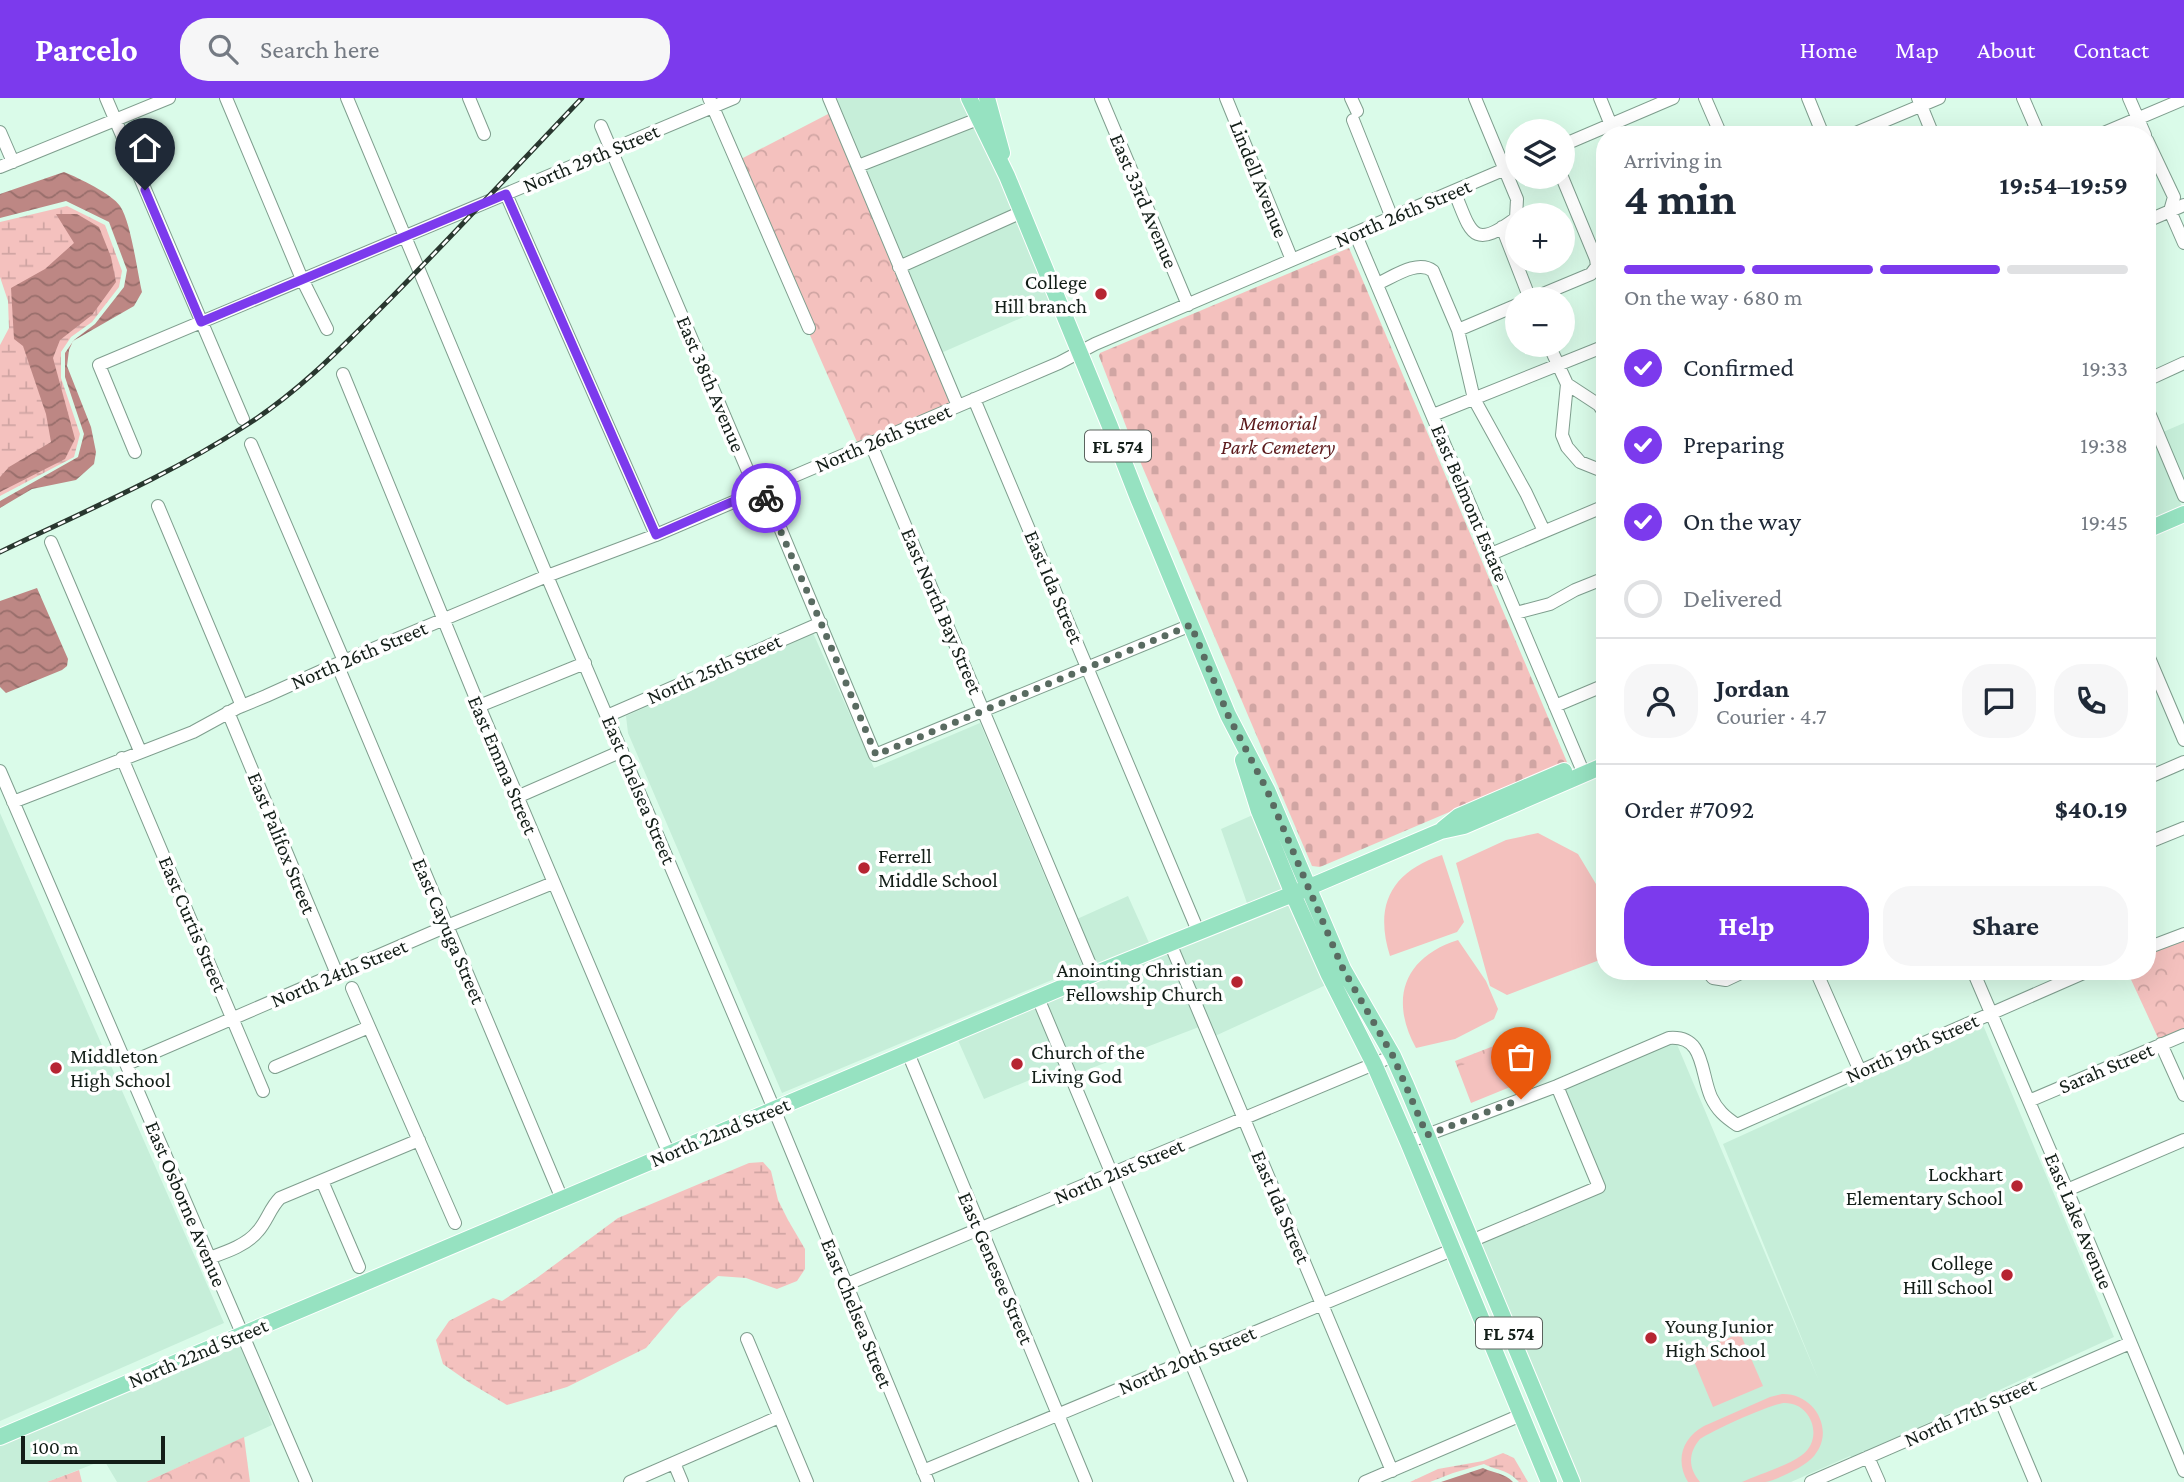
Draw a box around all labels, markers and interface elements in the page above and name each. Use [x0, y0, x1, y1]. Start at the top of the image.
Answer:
search box [180, 18, 670, 81]
icon: search [204, 30, 242, 68]
text: Parcelo [35, 31, 138, 68]
text: Search here [260, 35, 379, 64]
text: Home [1800, 36, 1857, 63]
text: Map [1895, 36, 1939, 63]
text: About [1977, 36, 2035, 63]
text: Contact [2073, 36, 2149, 63]
street label: Lindell Avenue [1225, 117, 1293, 241]
pin [115, 118, 175, 190]
street label: North 29th Street [519, 118, 664, 198]
map controls [1505, 119, 1575, 357]
button: layers [1505, 119, 1575, 189]
icon: home [126, 129, 164, 167]
street label: East 33rd Avenue [1105, 130, 1183, 272]
text: Arriving in [1624, 147, 1722, 173]
text: 19:54–19:59 [2000, 171, 2128, 200]
street label: North 26th Street [1331, 173, 1476, 253]
text: 4 min [1624, 173, 1736, 224]
button: + [1505, 203, 1575, 273]
place label: College Hill branch [994, 270, 1087, 318]
text: On the way · 680 m [1624, 284, 1802, 310]
marker: College Hill branch [1093, 286, 1109, 302]
button: − [1505, 287, 1575, 357]
street label: East 38th Avenue [672, 312, 750, 456]
icon: check [1624, 349, 1662, 387]
text: Confirmed [1683, 353, 1794, 382]
text: 19:33 [2082, 355, 2128, 381]
street label: North 26th Street [811, 398, 956, 478]
park label: Memorial Park Cemetery [1221, 411, 1335, 459]
street label: East Belmont Estate [1426, 421, 1514, 585]
icon: check [1624, 426, 1662, 464]
road number: FL 574 [1085, 430, 1151, 462]
text: Preparing [1683, 430, 1784, 459]
text: 19:38 [2080, 432, 2128, 458]
courier [731, 463, 801, 533]
icon: bike [747, 479, 785, 517]
icon: check [1624, 503, 1662, 541]
text: On the way [1683, 507, 1801, 536]
text: 19:45 [2081, 509, 2128, 535]
street label: East North Bay Street [896, 524, 988, 699]
street label: East Ida Street [1019, 527, 1089, 648]
text: Delivered [1683, 584, 1782, 613]
street label: North 26th Street [287, 615, 432, 695]
street label: North 25th Street [643, 628, 786, 709]
button: person [1624, 664, 1698, 738]
button: chat [1962, 664, 2036, 738]
button: phone [2054, 664, 2128, 738]
text: Jordan [1716, 674, 1790, 703]
street label: East Emma Street [463, 692, 543, 839]
text: Courier · 4.7 [1716, 703, 1827, 729]
street label: East Chelsea Street [597, 712, 682, 869]
street label: East Palifox Street [243, 769, 322, 918]
text: Order #7092 [1624, 795, 1754, 824]
text: $40.19 [2055, 795, 2128, 824]
place label: Ferrell Middle School [878, 844, 998, 892]
street label: East Curtis Street [154, 853, 233, 996]
street label: East Cayuga Street [407, 855, 491, 1008]
marker: Ferrell Middle School [856, 860, 872, 876]
button: Help [1624, 886, 1869, 966]
button: Share [1883, 886, 2128, 966]
street label: North 24th Street [267, 933, 412, 1013]
place label: Anointing Christian Fellowship Church [1056, 958, 1223, 1006]
marker: Anointing Christian Fellowship Church [1229, 974, 1245, 990]
street label: North 19th Street [1842, 1008, 1983, 1088]
pin [1491, 1027, 1551, 1099]
street label: Sarah Street [2055, 1037, 2158, 1099]
icon: bag [1502, 1038, 1540, 1076]
place label: Church of the Living God [1031, 1040, 1145, 1088]
place label: Middleton High School [70, 1044, 171, 1092]
marker: Church of the Living God [1009, 1056, 1025, 1072]
marker: Middleton High School [48, 1060, 64, 1076]
street label: North 22nd Street [647, 1091, 794, 1172]
street label: East Osborne Avenue [140, 1118, 232, 1290]
street label: North 21st Street [1050, 1132, 1189, 1209]
street label: East Ida Street [1246, 1147, 1316, 1268]
street label: East Lake Avenue [2040, 1149, 2118, 1293]
place label: Lockhart Elementary School [1846, 1162, 2004, 1210]
marker: Lockhart Elementary School [2009, 1178, 2025, 1194]
street label: East Genesee Street [953, 1188, 1039, 1349]
street label: East Chelsea Street [816, 1235, 898, 1392]
place label: College Hill School [1903, 1251, 1993, 1299]
marker: College Hill School [1999, 1267, 2015, 1283]
street label: North 22nd Street [125, 1312, 272, 1393]
place label: Young Junior High School [1665, 1314, 1774, 1362]
road number: FL 574 [1476, 1317, 1542, 1348]
street label: North 20th Street [1115, 1320, 1260, 1400]
marker: Young Junior High School [1643, 1330, 1659, 1346]
street label: North 17th Street [1900, 1372, 2041, 1452]
scale bar [21, 1433, 164, 1465]
text: 100 m [32, 1437, 79, 1458]

